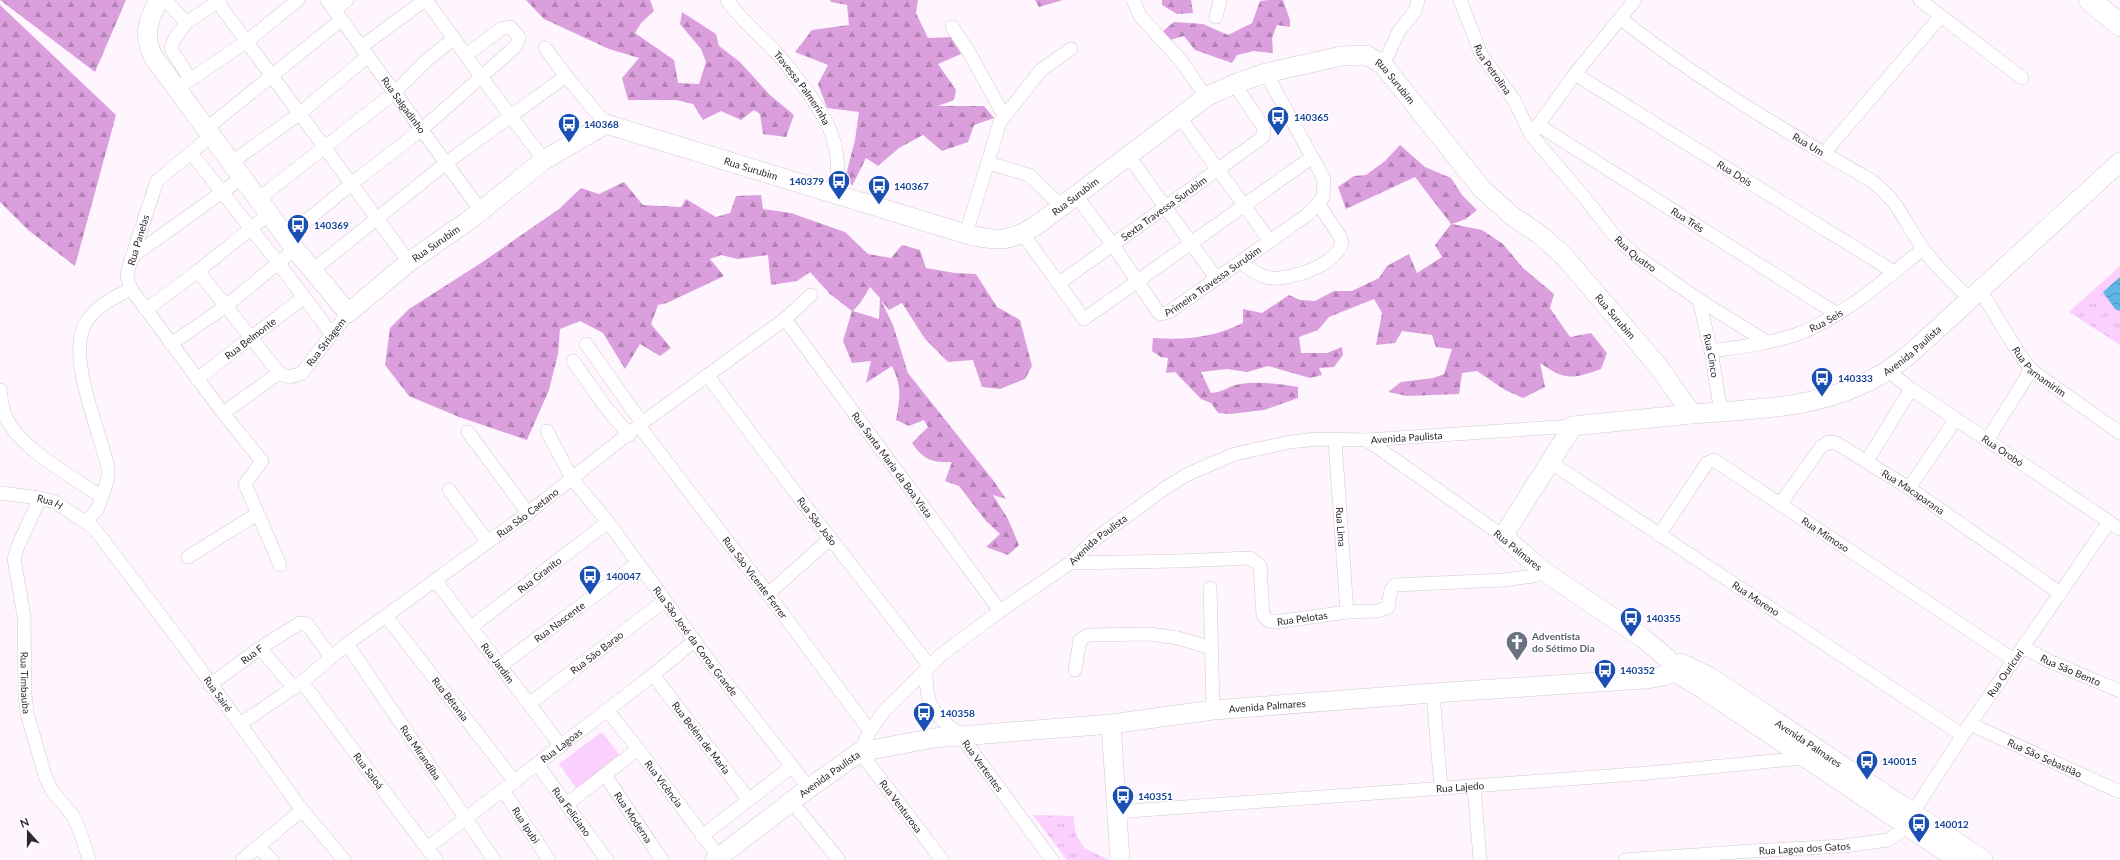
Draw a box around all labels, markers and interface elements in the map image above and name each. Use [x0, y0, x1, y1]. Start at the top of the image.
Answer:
street label: Rua Petrolina [1472, 42, 1514, 97]
street label: Travessa Palmerinha [772, 48, 833, 127]
street label: Rua Surubim [1373, 56, 1418, 106]
street label: Rua Salgadinho [379, 74, 428, 136]
bus stop icon: 140365 [1265, 104, 1291, 137]
bus stop icon: 140368 [556, 111, 582, 144]
place label: 140365 [1294, 111, 1329, 123]
place label: 140368 [584, 118, 619, 130]
street label: Rua Um [1791, 130, 1826, 158]
street label: Rua Surubim [723, 154, 779, 182]
street label: Rua Dois [1715, 158, 1755, 189]
bus stop icon: 140379 [826, 168, 852, 201]
bus stop icon: 140367 [866, 173, 892, 206]
street label: Sexta Travessa Surubim [1118, 173, 1209, 243]
place label: 140379 [789, 175, 824, 187]
street label: Rua Surubim [1049, 175, 1101, 218]
place label: 140367 [894, 180, 929, 192]
street label: Rua Três [1669, 205, 1706, 234]
bus stop icon: 140369 [285, 212, 311, 245]
street label: Rua Panelas [125, 213, 151, 267]
place label: 140369 [314, 219, 349, 231]
street label: Rua Surubim [409, 223, 462, 264]
street label: Rua Quatro [1612, 233, 1659, 274]
street label: Primeira Travessa Surubim [1164, 243, 1263, 319]
street label: Rua Surubim [1593, 291, 1638, 341]
street label: Rua Seis [1807, 306, 1845, 334]
street label: Rua Belmonte [222, 315, 278, 362]
street label: Rua Striagem [303, 315, 348, 369]
street label: Avenida Paulista [1881, 323, 1943, 378]
street label: Rua Cinco [1701, 333, 1721, 379]
street label: Rua Parnamirim [2010, 344, 2068, 399]
bus stop icon: 140333 [1809, 365, 1835, 398]
place label: 140333 [1838, 372, 1873, 384]
street label: Rua Santa Maria da Boa Vista [849, 409, 935, 520]
street label: Avenida Paulista [1370, 429, 1443, 446]
street label: Rua Orobó [1980, 432, 2026, 469]
street label: Rua Macaparana [1880, 467, 1947, 517]
street label: Rua São Caetano [494, 485, 561, 540]
street label: Rua H [36, 492, 65, 512]
street label: Rua São João [795, 495, 840, 548]
street label: Rua Lima [1334, 506, 1348, 547]
street label: Avenida Paulista [1066, 512, 1129, 567]
street label: Rua Mimoso [1799, 514, 1852, 555]
street label: Rua Palmares [1491, 527, 1545, 573]
street label: Rua Sâo Vicente Ferrer [720, 534, 790, 621]
street label: Rua Granito [515, 554, 564, 595]
bus stop icon: 140047 [577, 563, 603, 596]
place label: 140047 [606, 570, 641, 582]
street label: Rua Moreno [1730, 579, 1782, 619]
street label: Rua São José da Coroa Grande [651, 584, 740, 698]
street label: Rua Nascente [532, 599, 587, 645]
bus stop icon: 140355 [1618, 605, 1644, 638]
street label: Rua Pelotas [1276, 609, 1328, 628]
place label: 140355 [1646, 612, 1681, 624]
street label: Rua São Barao [568, 628, 626, 676]
church icon: Adventista do Sétimo Dia [1504, 629, 1530, 662]
place label: Adventista do Sétimo Dia [1531, 630, 1595, 654]
street label: Rua Jardim [479, 640, 517, 685]
street label: Rua F [238, 642, 266, 666]
street label: Rua Ouricuri [1985, 647, 2026, 699]
street label: Rua Timbauba [18, 652, 33, 714]
street label: Rua São Bento [2039, 652, 2103, 688]
bus stop icon: 140352 [1592, 657, 1618, 690]
place label: 140352 [1620, 664, 1655, 676]
street label: Rua Sairé [201, 674, 235, 714]
street label: Rua Bêtania [430, 675, 471, 723]
street label: Avenida Palmares [1228, 697, 1306, 715]
street label: Rua Belém de Maria [670, 699, 733, 776]
bus stop icon: 140358 [911, 700, 937, 733]
place label: 140358 [940, 707, 975, 719]
street label: Avenida Palmares [1773, 717, 1844, 770]
street label: Rua Mirandiba [398, 723, 444, 782]
street label: Rua Lagoas [538, 725, 584, 765]
street label: Rua São Sebastião [2006, 736, 2084, 780]
street label: Rua Vertentes [960, 737, 1006, 794]
street label: Avenida Paulista [796, 748, 862, 800]
bus stop icon: 140015 [1854, 748, 1880, 781]
street label: Rua Saloá [351, 750, 386, 791]
place label: 140015 [1882, 755, 1917, 767]
street label: Rua Vicência [642, 758, 685, 809]
street label: Rua Venturosa [877, 777, 925, 835]
street label: Rua Lajedo [1436, 779, 1485, 795]
bus stop icon: 140351 [1110, 783, 1136, 816]
street label: Rua Feliciano [550, 785, 594, 839]
street label: Rua Moderna [612, 789, 655, 845]
place label: 140351 [1138, 790, 1173, 802]
street label: Rua Ipubi [510, 805, 542, 846]
bus stop icon: 140012 [1906, 811, 1932, 844]
north arrow [8, 812, 48, 852]
text: N [18, 815, 31, 830]
place label: 140012 [1934, 818, 1969, 830]
street label: Rua Lagoa dos Gatos [1759, 839, 1851, 857]

